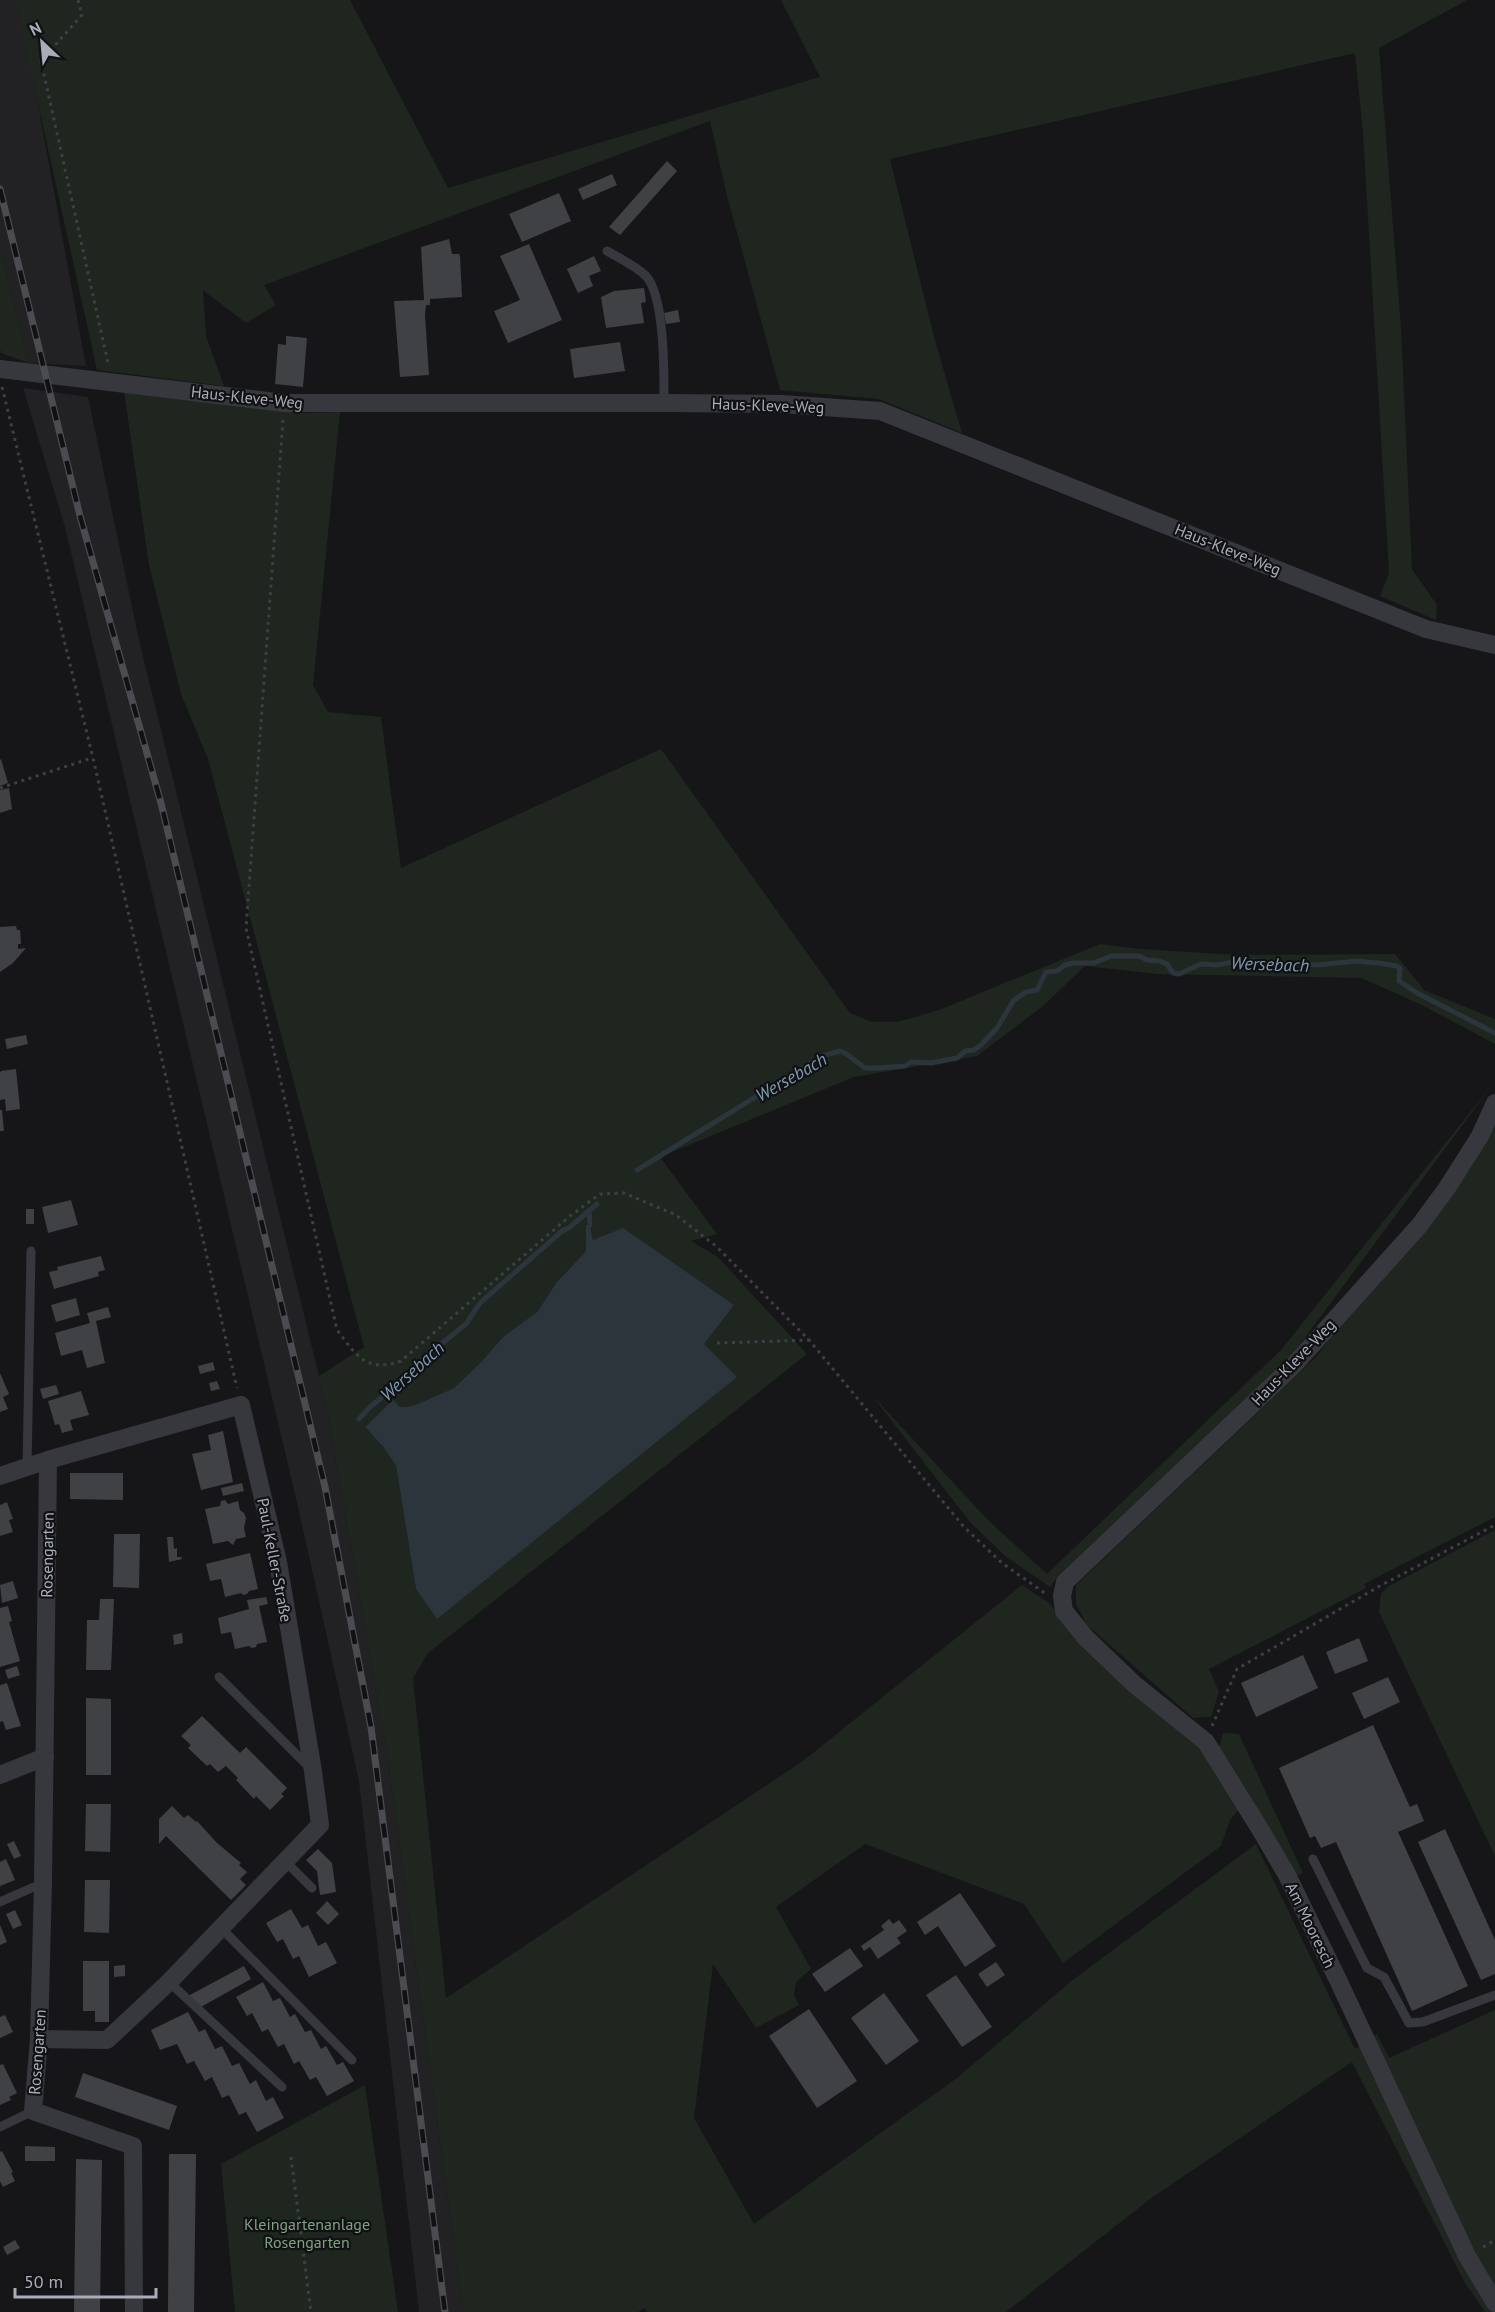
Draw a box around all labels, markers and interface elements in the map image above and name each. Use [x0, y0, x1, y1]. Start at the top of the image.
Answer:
north arrow [12, 12, 72, 72]
text: N [26, 17, 45, 40]
street label: Haus-Kleve-Weg [190, 381, 304, 413]
street label: Haus-Kleve-Weg [711, 393, 825, 417]
street label: Haus-Kleve-Weg [1172, 519, 1284, 579]
water label: Wersebach [1230, 951, 1310, 977]
water label: Wersebach [751, 1047, 831, 1107]
street label: Haus-Kleve-Weg [1247, 1315, 1339, 1409]
water label: Wersebach [375, 1336, 449, 1406]
street label: Paul-Keller-Straße [253, 1496, 297, 1624]
street label: Rosengarten [36, 1512, 58, 1598]
street label: Am Mooresch [1282, 1879, 1340, 1971]
street label: Rosengarten [24, 2009, 50, 2095]
park label: Kleingartenanlage Rosengarten [244, 2214, 370, 2252]
scale bar [15, 2261, 156, 2299]
text: 50 m [24, 2270, 63, 2293]

